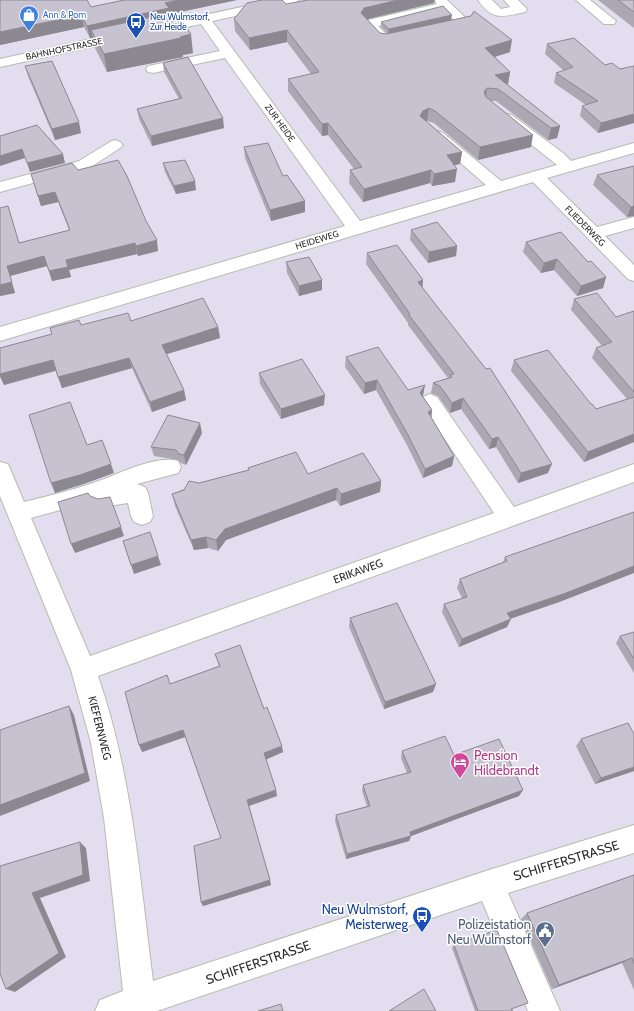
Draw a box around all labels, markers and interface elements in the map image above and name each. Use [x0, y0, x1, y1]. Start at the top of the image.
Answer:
shop icon: Ann & Pom [18, 4, 40, 32]
place label: Ann & Pom [43, 9, 86, 20]
bus stop icon: Neu Wulmstorf, Zur Heide [125, 11, 147, 39]
place label: Neu Wulmstorf, Zur Heide [150, 11, 210, 32]
street label: BAHNHOFSTRASSE [25, 35, 103, 62]
street label: ZUR HEIDE [263, 102, 298, 144]
street label: FLIEDERWEG [563, 203, 608, 248]
street label: HEIDEWEG [294, 228, 340, 251]
street label: ERIKAWEG [331, 556, 385, 586]
street label: KIEFERNWEG [85, 695, 115, 761]
place label: Pension Hildebrandt [474, 747, 540, 778]
hotel icon: Pension Hildebrandt [449, 751, 471, 779]
street label: SCHIFFERSTRASSE [511, 836, 621, 884]
place label: Neu Wulmstorf, Meisterweg [322, 901, 409, 932]
bus stop icon: Neu Wulmstorf, Meisterweg [411, 905, 433, 933]
place label: Polizeistation Neu Wulmstorf [447, 916, 532, 947]
public building icon: Polizeistation Neu Wulmstorf [534, 920, 556, 948]
street label: SCHIFFERSTRASSE [204, 937, 312, 987]

